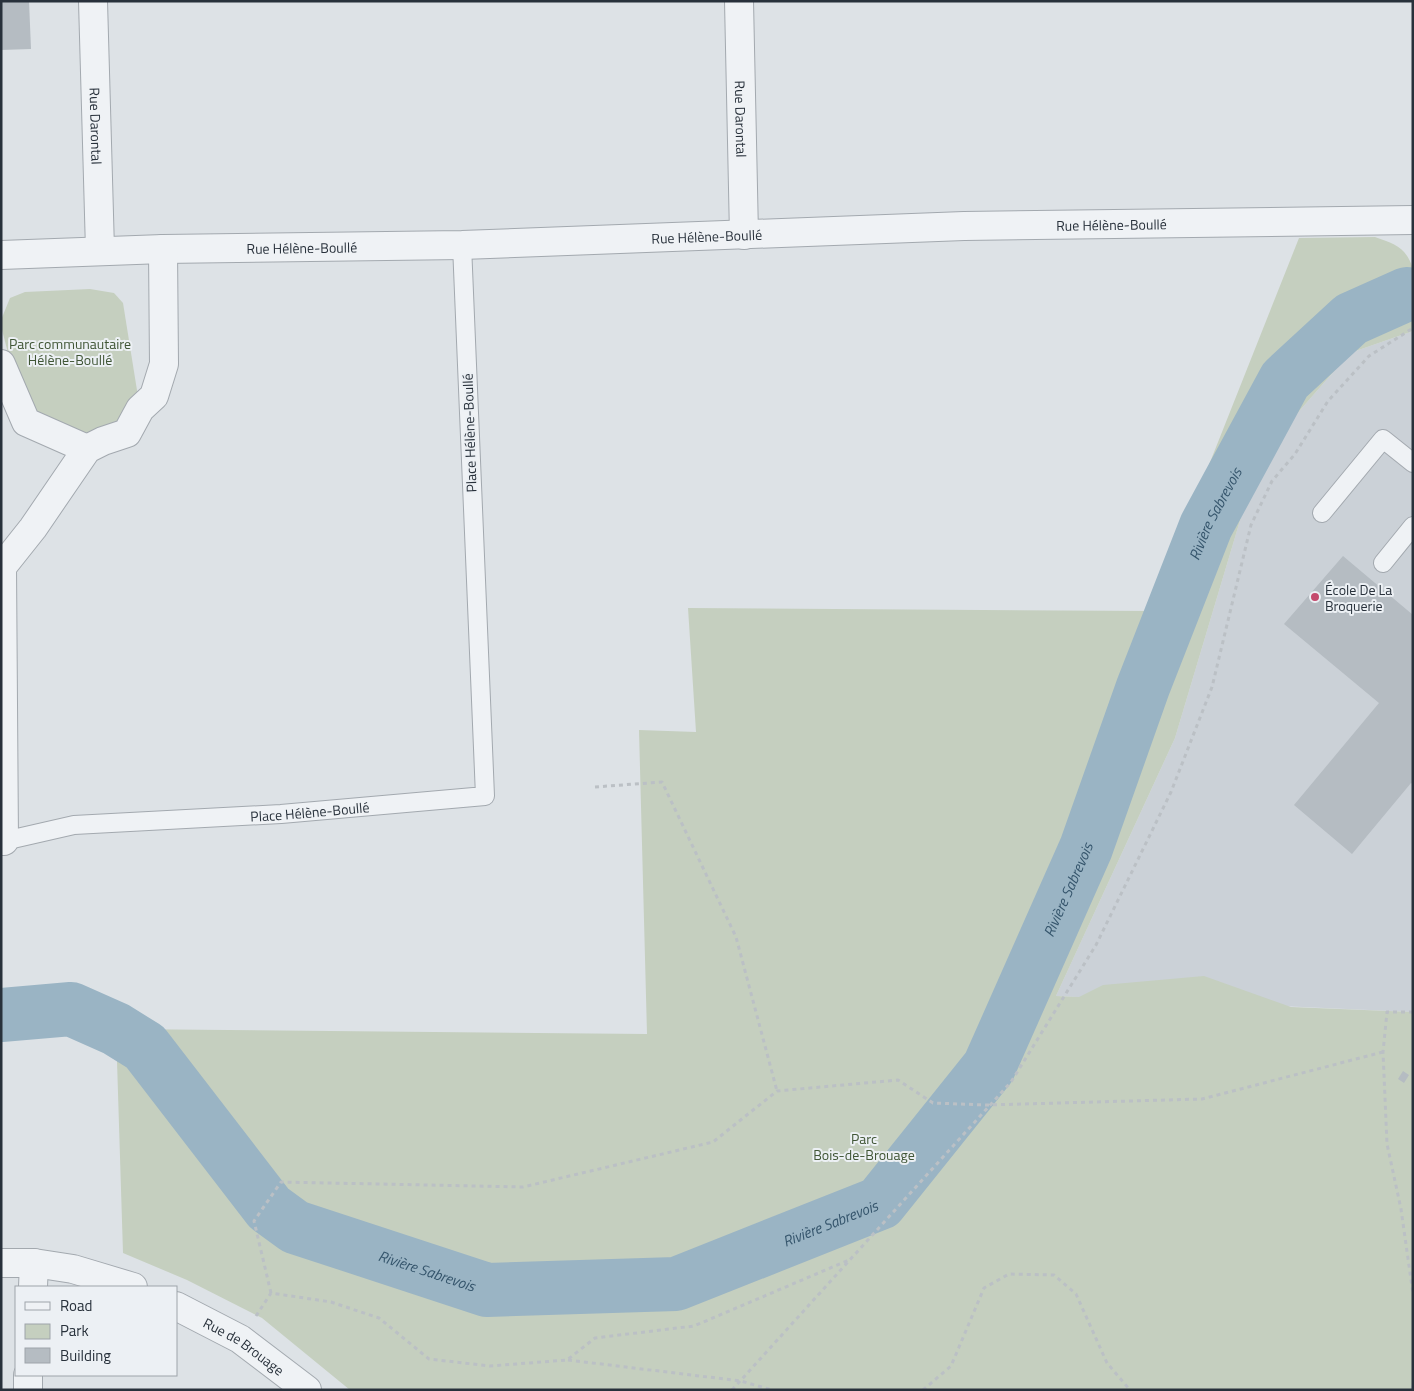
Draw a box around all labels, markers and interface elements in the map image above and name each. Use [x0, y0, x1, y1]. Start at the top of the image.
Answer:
street label: Rue Darontal [730, 80, 753, 158]
street label: Rue Darontal [85, 87, 108, 165]
street label: Rue Hélène-Boullé [1056, 213, 1167, 235]
street label: Rue Hélène-Boullé [651, 223, 762, 248]
street label: Rue Hélène-Boullé [246, 236, 357, 258]
park label: Parc communautaire Hélène-Boullé [9, 333, 131, 370]
street label: Place Hélène-Boullé [456, 373, 482, 493]
water label: Rivière Sabrevois [1182, 462, 1248, 563]
place label: École De La Broquerie [1325, 579, 1392, 616]
marker: École De La Broquerie [1309, 591, 1321, 603]
street label: Place Hélène-Boullé [250, 796, 370, 826]
water label: Rivière Sabrevois [1037, 838, 1099, 940]
park label: Parc Bois-de-Brouage [813, 1128, 915, 1165]
water label: Rivière Sabrevois [779, 1193, 883, 1252]
water label: Rivière Sabrevois [376, 1244, 480, 1297]
legend [15, 1286, 178, 1376]
text: Road [60, 1294, 92, 1317]
street label: Rue de Brouage [200, 1312, 289, 1380]
text: Park [60, 1319, 89, 1342]
text: Building [60, 1344, 111, 1367]

